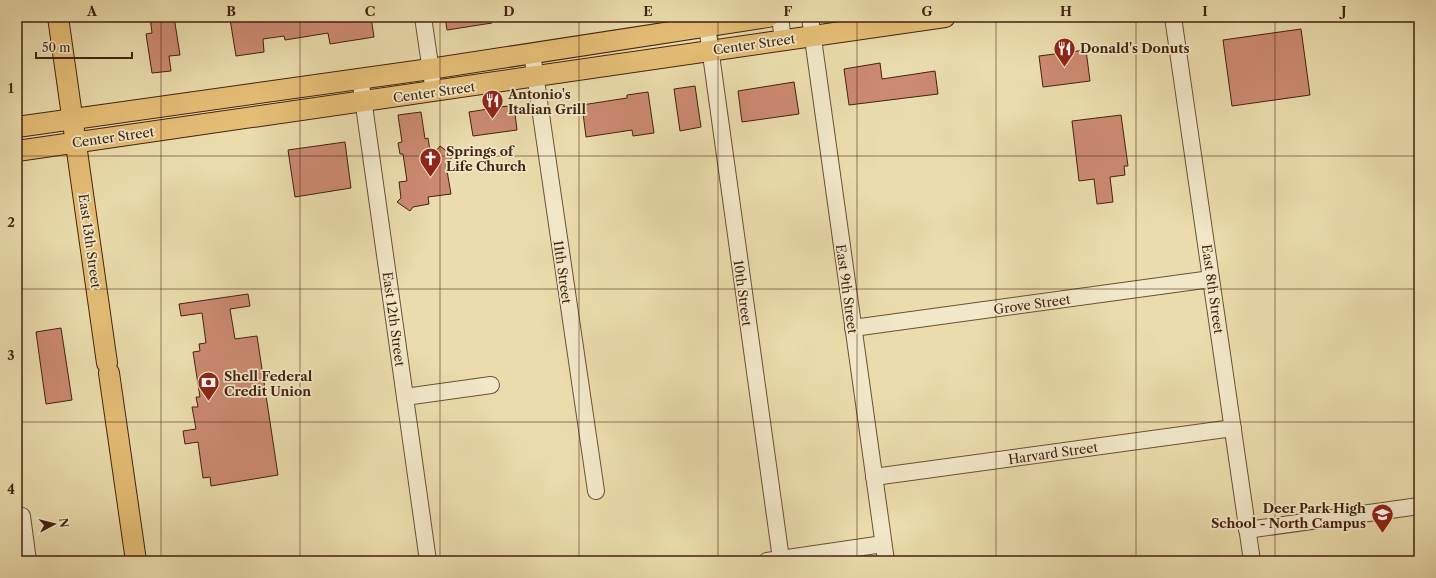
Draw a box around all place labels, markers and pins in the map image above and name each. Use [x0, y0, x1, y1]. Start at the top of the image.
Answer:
restaurant icon: Donald's Donuts [1052, 35, 1078, 68]
place label: Donald's Donuts [1080, 40, 1190, 56]
place label: Antonio's Italian Grill [507, 86, 586, 117]
restaurant icon: Antonio's Italian Grill [480, 88, 506, 121]
place label: Springs of Life Church [446, 143, 526, 174]
church icon: Springs of Life Church [417, 145, 443, 178]
place label: Shell Federal Credit Union [224, 368, 313, 399]
bank icon: Shell Federal Credit Union [196, 370, 222, 403]
place label: Deer Park High School - North Campus [1211, 500, 1366, 531]
school or university icon: Deer Park High School - North Campus [1369, 502, 1395, 535]

